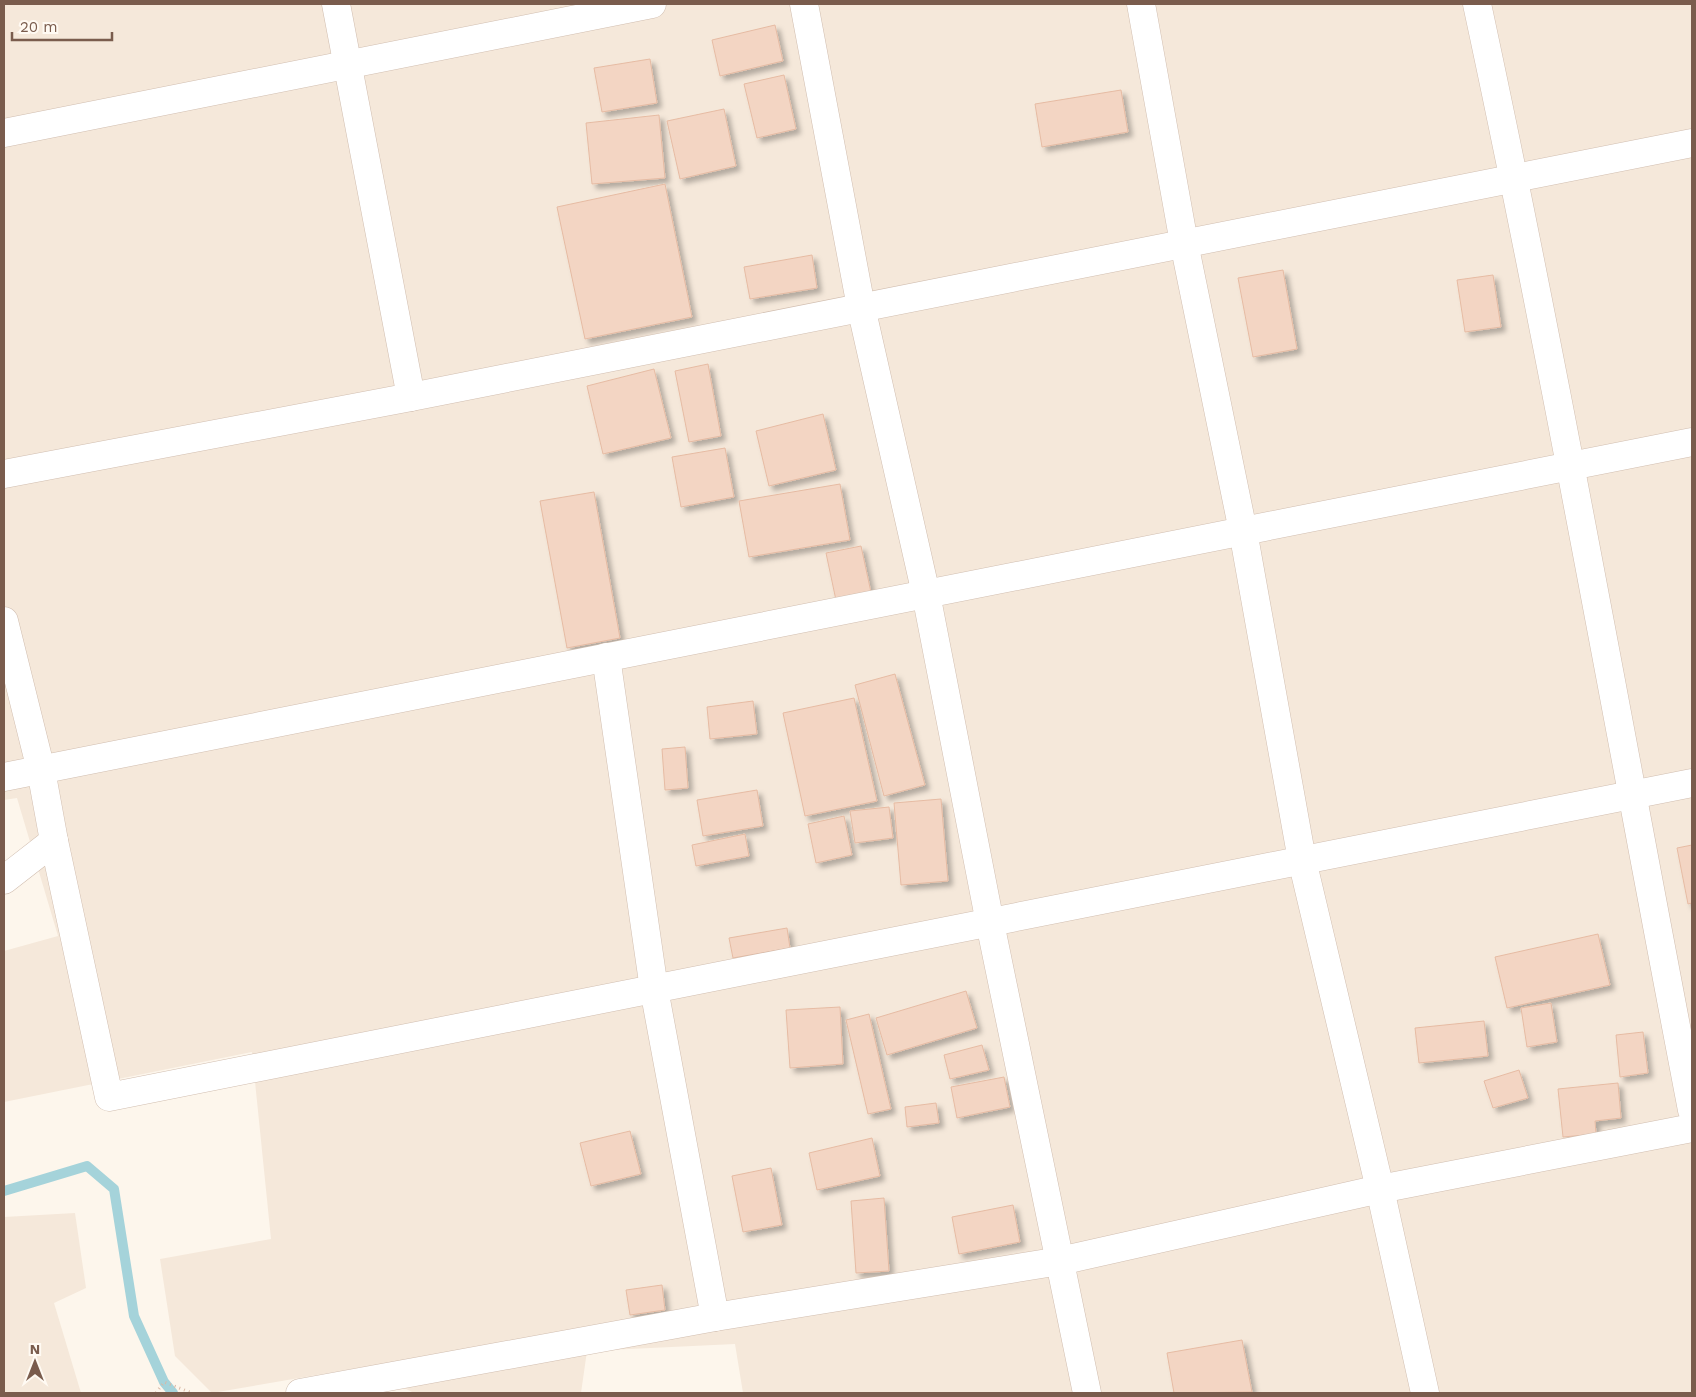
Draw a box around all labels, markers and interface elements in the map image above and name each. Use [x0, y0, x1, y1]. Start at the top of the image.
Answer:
scale bar [12, 10, 112, 42]
text: 20 m [20, 18, 58, 36]
north arrow [10, 1337, 60, 1387]
text: N [30, 1341, 40, 1357]

